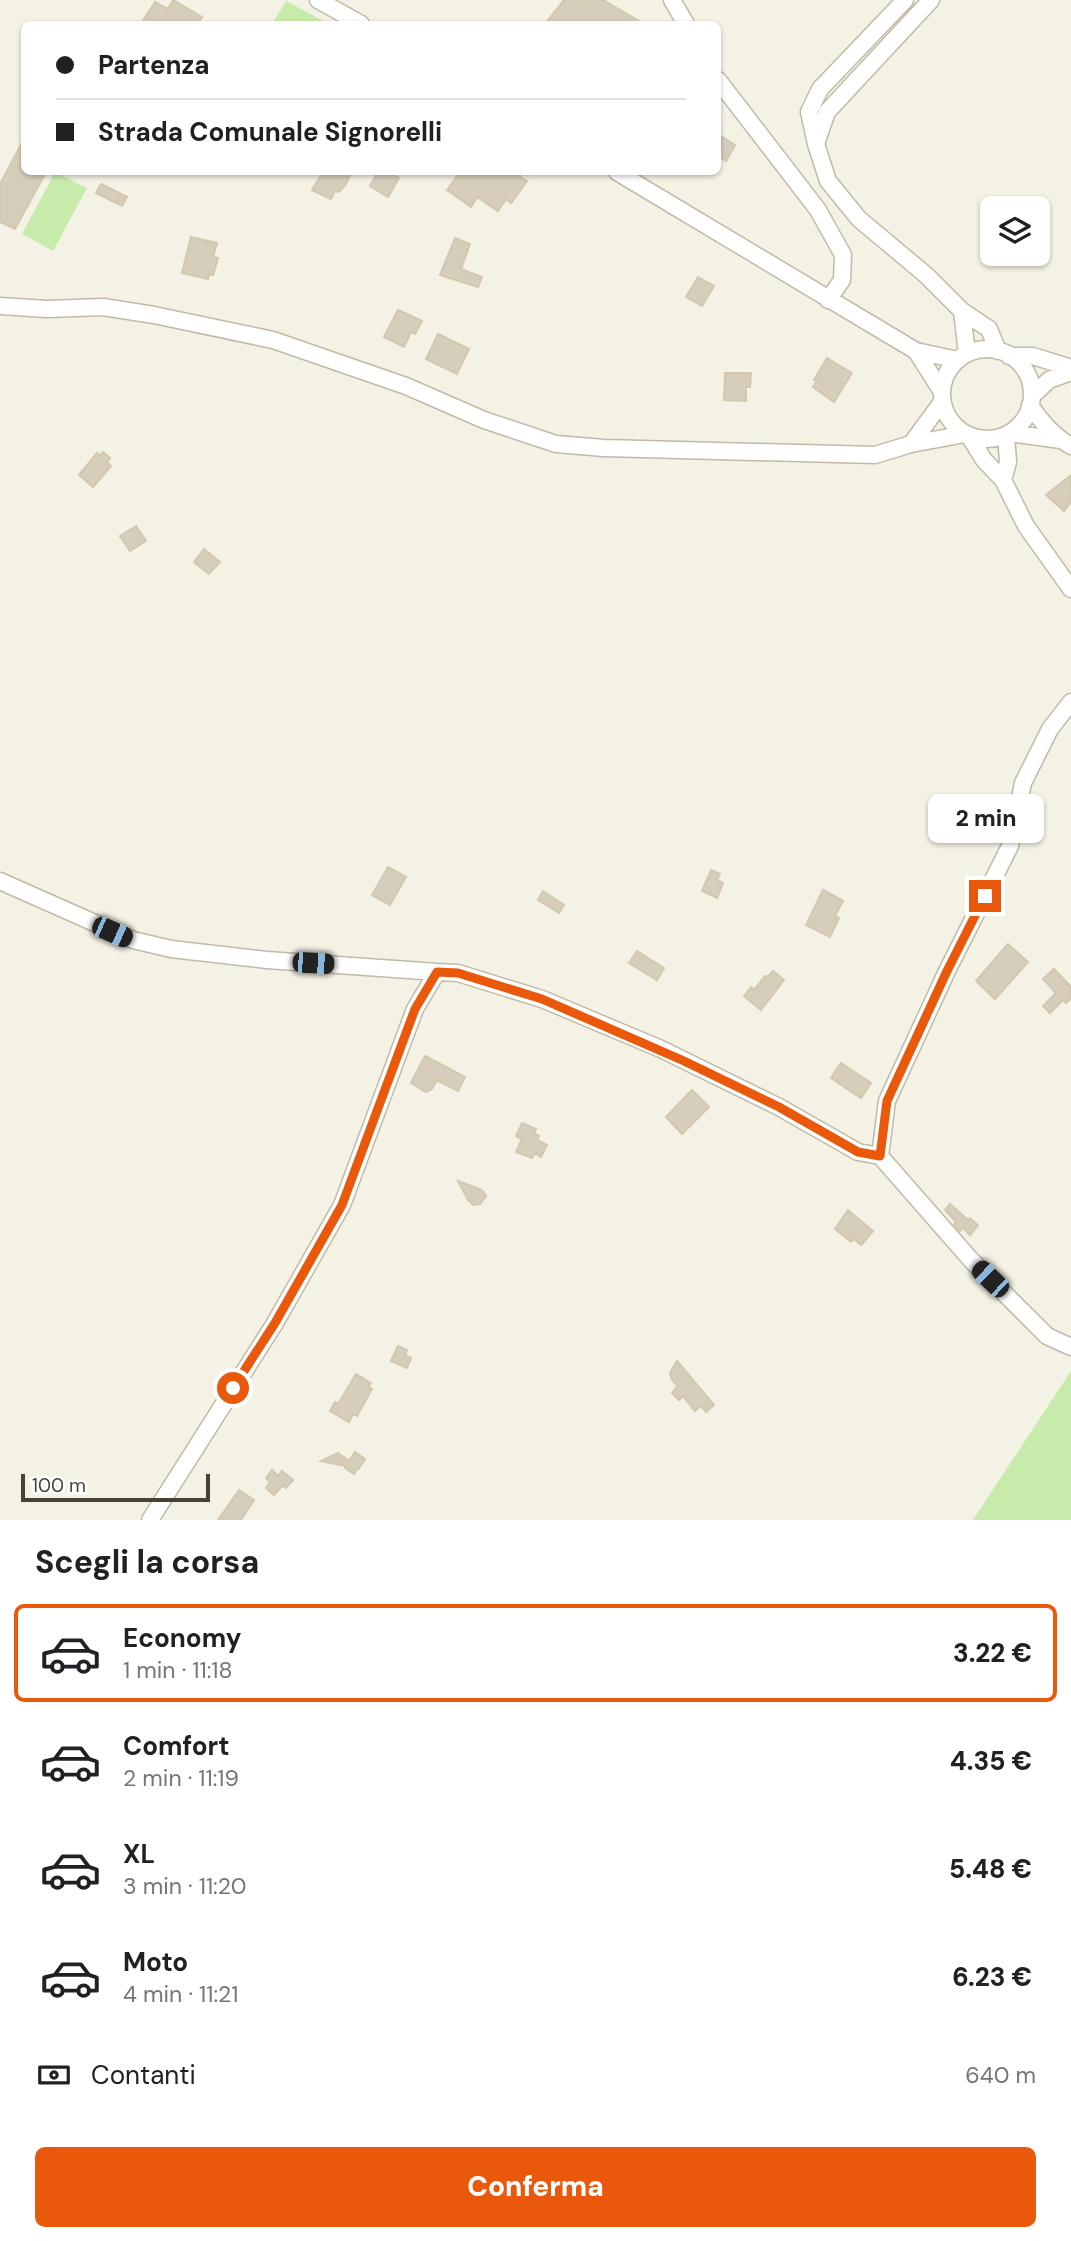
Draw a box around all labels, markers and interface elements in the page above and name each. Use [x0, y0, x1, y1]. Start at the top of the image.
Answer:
text: Partenza [98, 48, 210, 82]
text: Strada Comunale Signorelli [98, 115, 442, 149]
map controls [980, 196, 1050, 266]
button: layers [980, 196, 1050, 266]
callout: 2 min [927, 794, 1043, 844]
text: 2 min [955, 803, 1017, 833]
route end [969, 880, 1001, 912]
car [89, 914, 136, 950]
car [292, 951, 335, 975]
car [968, 1257, 1013, 1301]
route start [217, 1372, 249, 1404]
scale bar [21, 1471, 210, 1503]
text: 100 m [32, 1473, 86, 1498]
text: Scegli la corsa [35, 1541, 259, 1583]
text: Economy [123, 1621, 241, 1655]
icon: car [39, 1622, 102, 1685]
text: 3.22 € [953, 1636, 1032, 1670]
text: 1 min · 11:18 [123, 1655, 232, 1685]
text: Comfort [123, 1729, 229, 1763]
icon: car [39, 1730, 102, 1793]
text: 4.35 € [950, 1744, 1032, 1778]
text: 2 min · 11:19 [123, 1763, 239, 1793]
text: XL [123, 1837, 155, 1871]
icon: car [39, 1838, 102, 1901]
text: 5.48 € [949, 1852, 1032, 1886]
text: 3 min · 11:20 [123, 1871, 246, 1901]
text: Moto [123, 1945, 188, 1979]
icon: car [39, 1946, 102, 2009]
text: 6.23 € [952, 1960, 1032, 1994]
text: 4 min · 11:21 [123, 1979, 239, 2009]
icon: cash [35, 2056, 73, 2094]
text: Contanti [91, 2058, 196, 2092]
text: 640 m [965, 2060, 1036, 2090]
button: Conferma [35, 2147, 1036, 2227]

